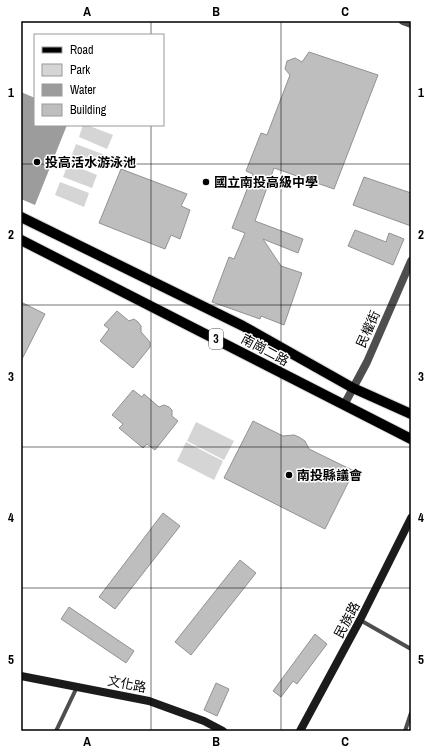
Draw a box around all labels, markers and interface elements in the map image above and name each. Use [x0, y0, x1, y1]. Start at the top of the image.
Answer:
text: A [83, 3, 91, 20]
text: B [212, 3, 220, 20]
text: C [341, 3, 349, 20]
legend [34, 34, 164, 126]
text: Road [70, 42, 94, 58]
text: Park [70, 62, 90, 78]
text: Water [70, 82, 97, 98]
text: 1 [8, 84, 14, 101]
text: 1 [418, 84, 424, 101]
text: Building [70, 102, 107, 118]
place label: 投高活水游泳池 [45, 154, 136, 171]
marker: 投高活水游泳池 [32, 157, 42, 167]
place label: 國立南投高級中學 [214, 174, 318, 191]
marker: 國立南投高級中學 [201, 177, 211, 187]
text: 2 [8, 226, 14, 243]
text: 2 [418, 226, 424, 243]
street label: 民權街 [352, 308, 384, 350]
road number: 3 [209, 329, 223, 349]
street label: 南崗二路 [238, 330, 292, 370]
text: 3 [8, 368, 14, 385]
text: 3 [418, 368, 424, 385]
place label: 南投縣議會 [297, 467, 363, 484]
marker: 南投縣議會 [284, 470, 294, 480]
text: 4 [8, 509, 14, 526]
text: 4 [418, 509, 424, 526]
street label: 民族路 [330, 599, 364, 641]
text: 5 [8, 651, 14, 668]
text: 5 [418, 651, 424, 668]
street label: 文化路 [106, 672, 148, 696]
text: A [83, 733, 91, 750]
text: B [212, 733, 220, 750]
text: C [341, 733, 349, 750]

